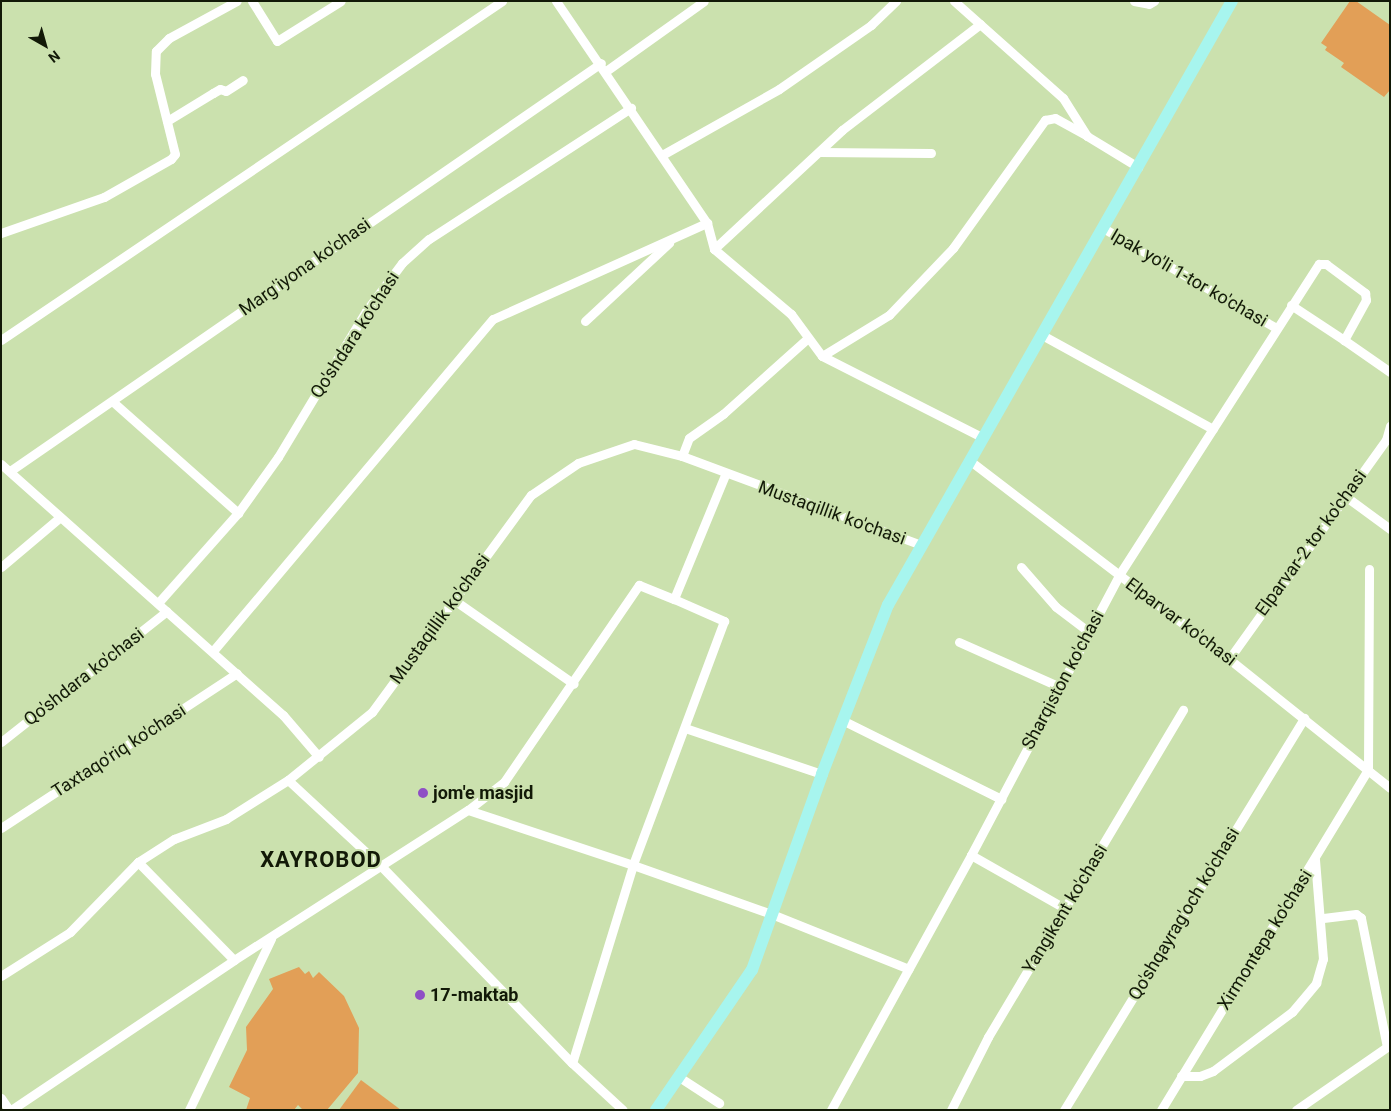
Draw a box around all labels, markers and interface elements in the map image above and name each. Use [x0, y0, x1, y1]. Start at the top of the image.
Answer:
north arrow [20, 20, 70, 70]
text: N [45, 47, 63, 66]
street label: Marg'iyona ko'chasi [235, 214, 375, 320]
street label: Ipak yo'li 1-tor ko'chasi [1107, 224, 1271, 332]
street label: Qo'shdara ko'chasi [306, 268, 404, 402]
street label: Elparvar-2 tor ko'chasi [1251, 466, 1371, 620]
street label: Mustaqillik ko'chasi [755, 476, 909, 550]
street label: Mustaqillik ko'chasi [386, 550, 494, 688]
street label: Elparvar ko'chasi [1121, 573, 1241, 671]
street label: Sharqiston ko'chasi [1017, 607, 1109, 753]
street label: Qo'shdara ko'chasi [20, 623, 148, 731]
street label: Taxtaqo'riq ko'chasi [48, 700, 190, 802]
place label: jom'e masjid [433, 782, 533, 804]
marker: jom'e masjid [417, 787, 429, 799]
street label: Qo'shqayrag'och ko'chasi [1124, 824, 1244, 1004]
street label: Yangikent ko'chasi [1018, 841, 1112, 977]
district label: XAYROBOD [259, 847, 383, 873]
street label: Xirmontepa ko'chasi [1213, 866, 1317, 1014]
place label: 17-maktab [430, 984, 518, 1006]
marker: 17-maktab [414, 989, 426, 1001]

